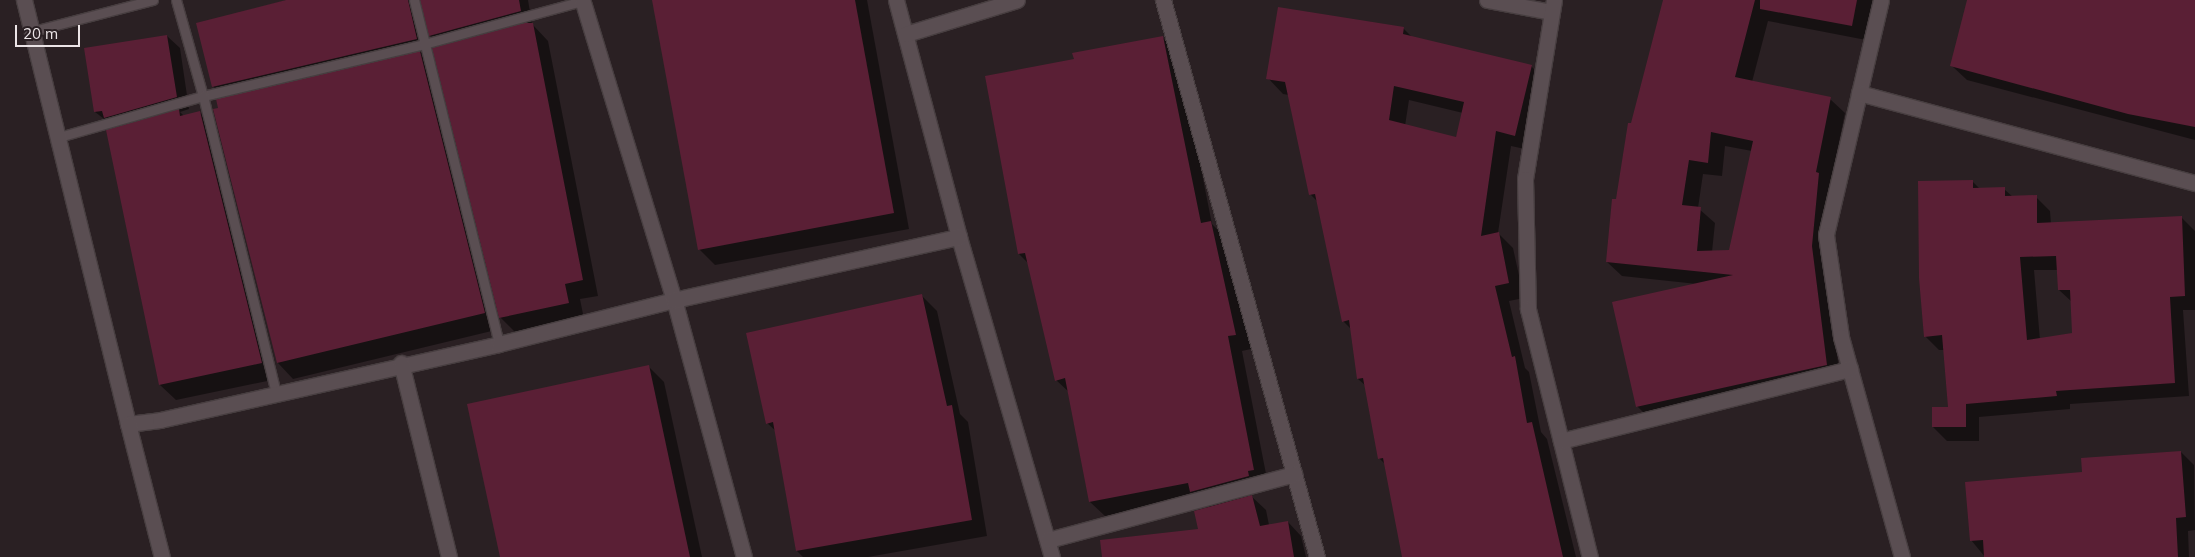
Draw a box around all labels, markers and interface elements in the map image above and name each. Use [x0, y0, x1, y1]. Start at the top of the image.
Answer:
scale bar [18, 15, 82, 47]
text: 20 m [23, 24, 58, 43]

